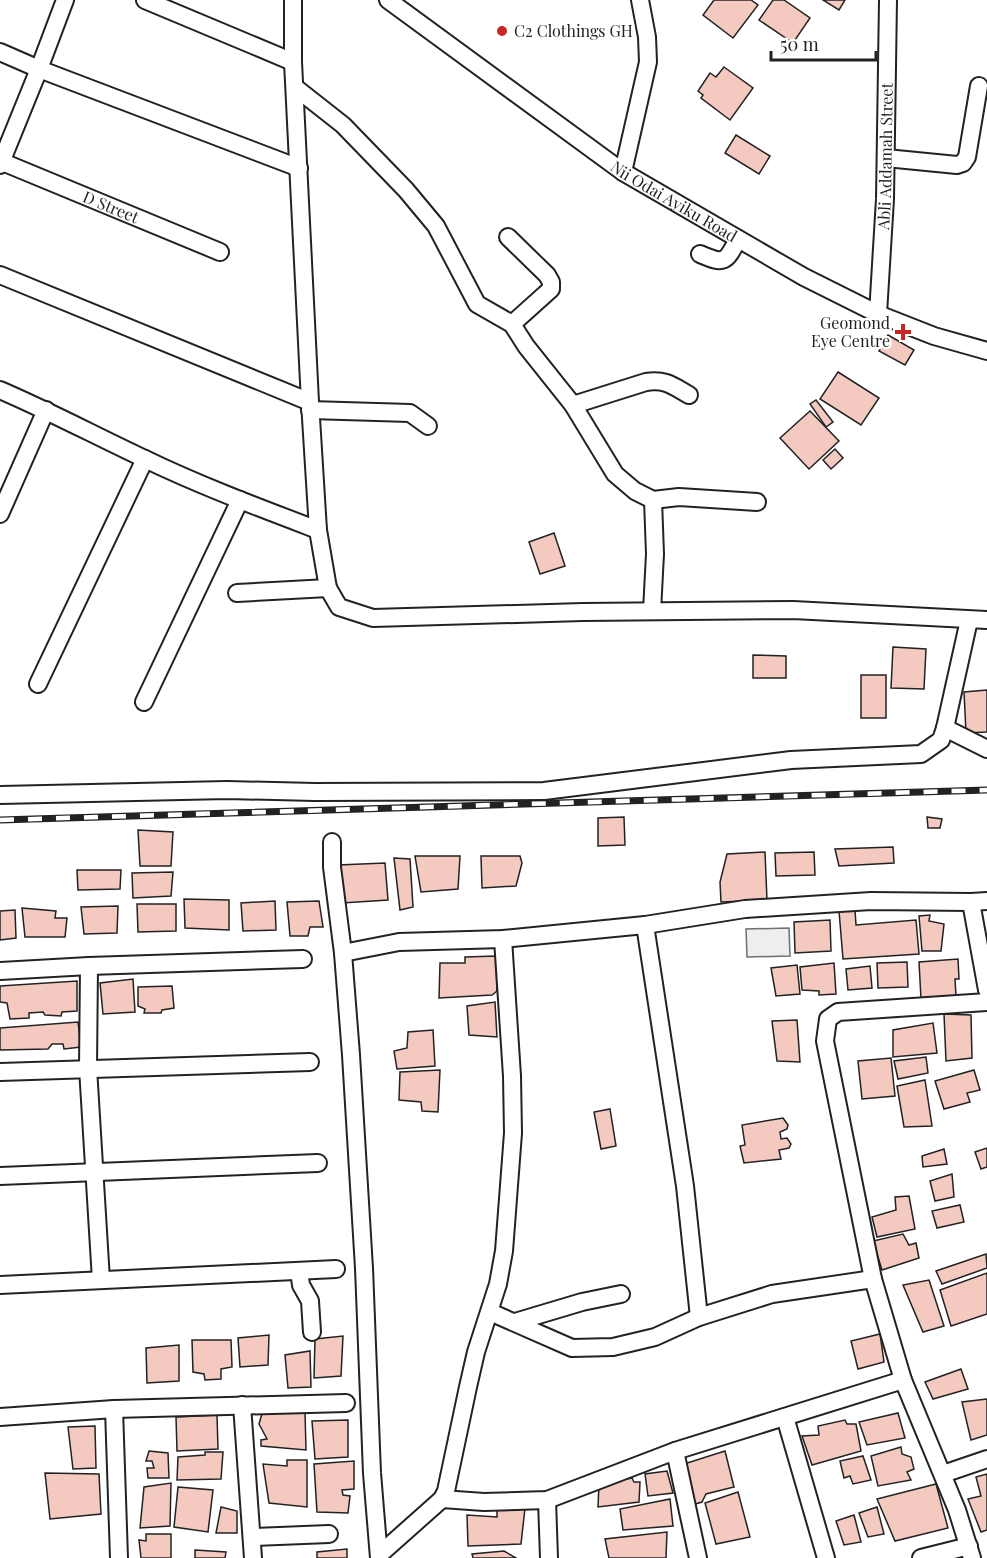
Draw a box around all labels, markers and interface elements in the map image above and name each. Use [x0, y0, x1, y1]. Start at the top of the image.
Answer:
place label: C2 Clothings GH [514, 20, 633, 41]
marker: C2 Clothings GH [495, 24, 509, 38]
scale bar [771, 24, 876, 62]
text: 50 m [780, 32, 819, 56]
street label: Abli Addamah Street [872, 82, 897, 231]
street label: Nii Odai Ayiku Road [607, 156, 741, 246]
street label: D Street [80, 186, 142, 227]
place label: Geomond Eye Centre [811, 312, 890, 351]
marker: Geomond Eye Centre [894, 323, 912, 341]

